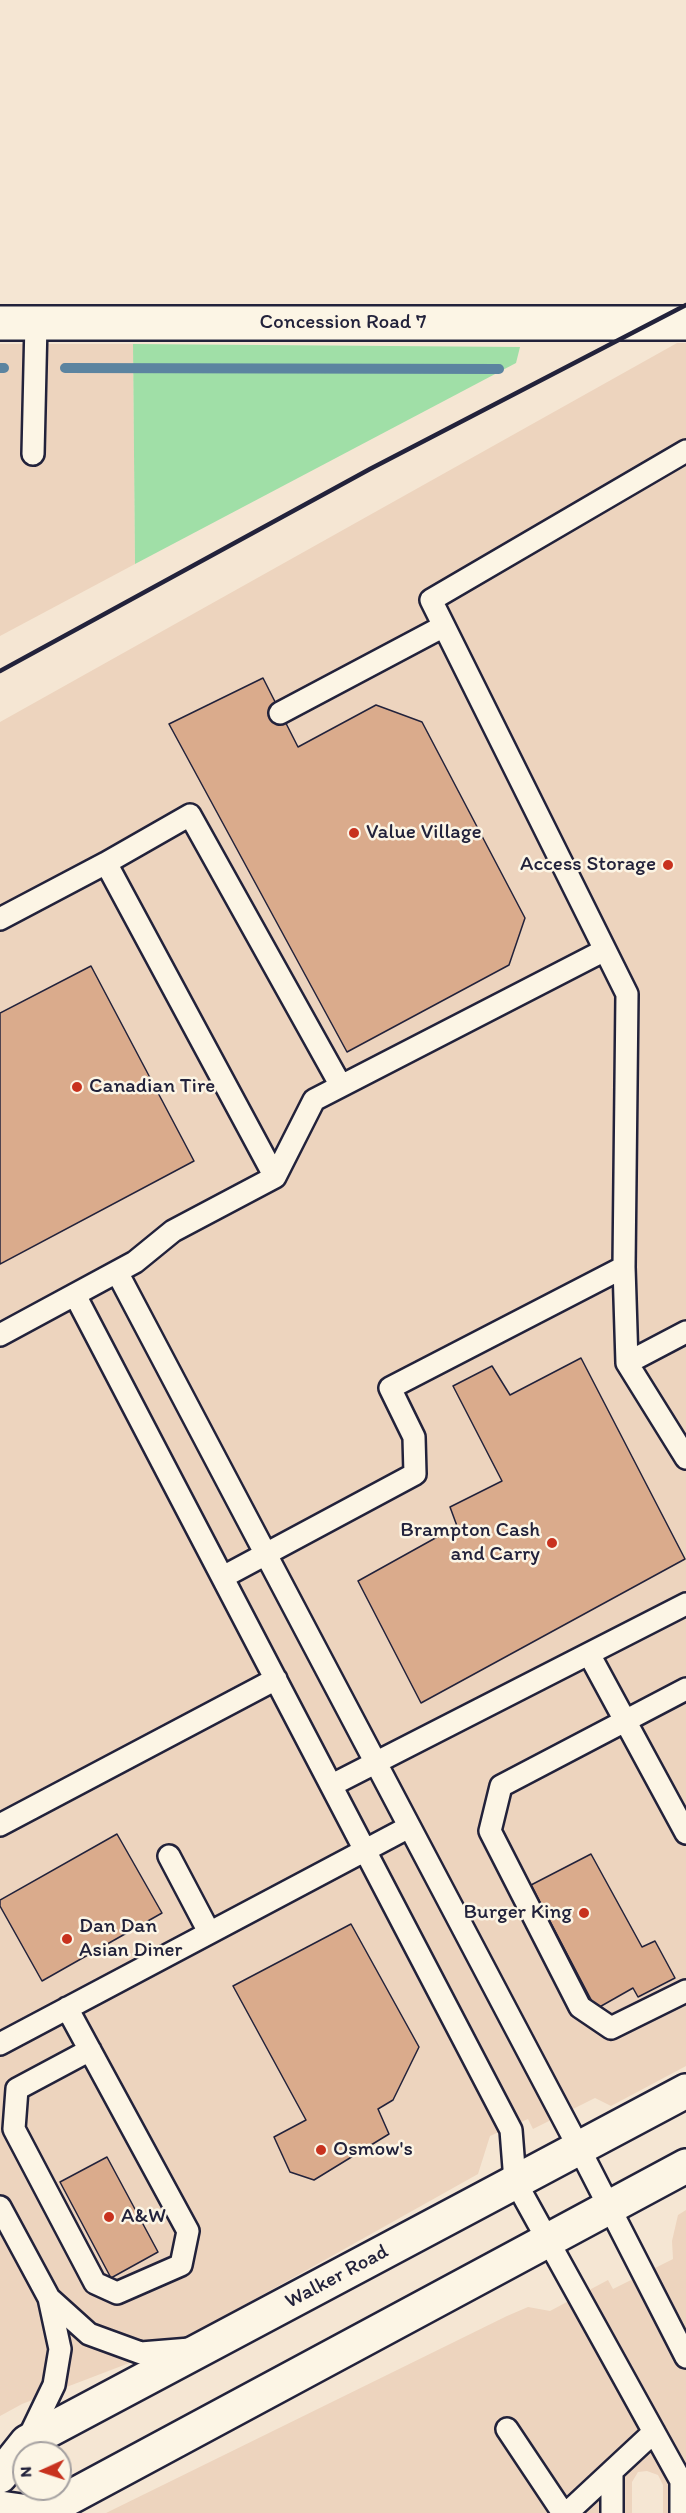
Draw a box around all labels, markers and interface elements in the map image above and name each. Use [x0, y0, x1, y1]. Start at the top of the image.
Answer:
street label: Concession Road 7 [260, 310, 426, 336]
place label: Value Village [366, 820, 482, 846]
marker: Value Village [347, 826, 361, 840]
place label: Access Storage [520, 852, 656, 878]
marker: Access Storage [661, 858, 675, 872]
place label: Canadian Tire [89, 1074, 215, 1100]
marker: Canadian Tire [70, 1080, 84, 1094]
place label: Brampton Cash and Carry [400, 1518, 540, 1568]
marker: Brampton Cash and Carry [545, 1536, 559, 1550]
place label: Burger King [463, 1900, 572, 1926]
marker: Burger King [577, 1906, 591, 1920]
place label: Dan Dan Asian Diner [79, 1914, 182, 1964]
marker: Dan Dan Asian Diner [60, 1932, 74, 1946]
place label: Osmow's [333, 2137, 413, 2163]
marker: Osmow's [314, 2143, 328, 2157]
place label: A&W [121, 2204, 166, 2230]
marker: A&W [102, 2210, 116, 2224]
street label: Walker Road [281, 2239, 393, 2315]
north arrow [12, 2441, 72, 2501]
text: N [16, 2466, 35, 2478]

